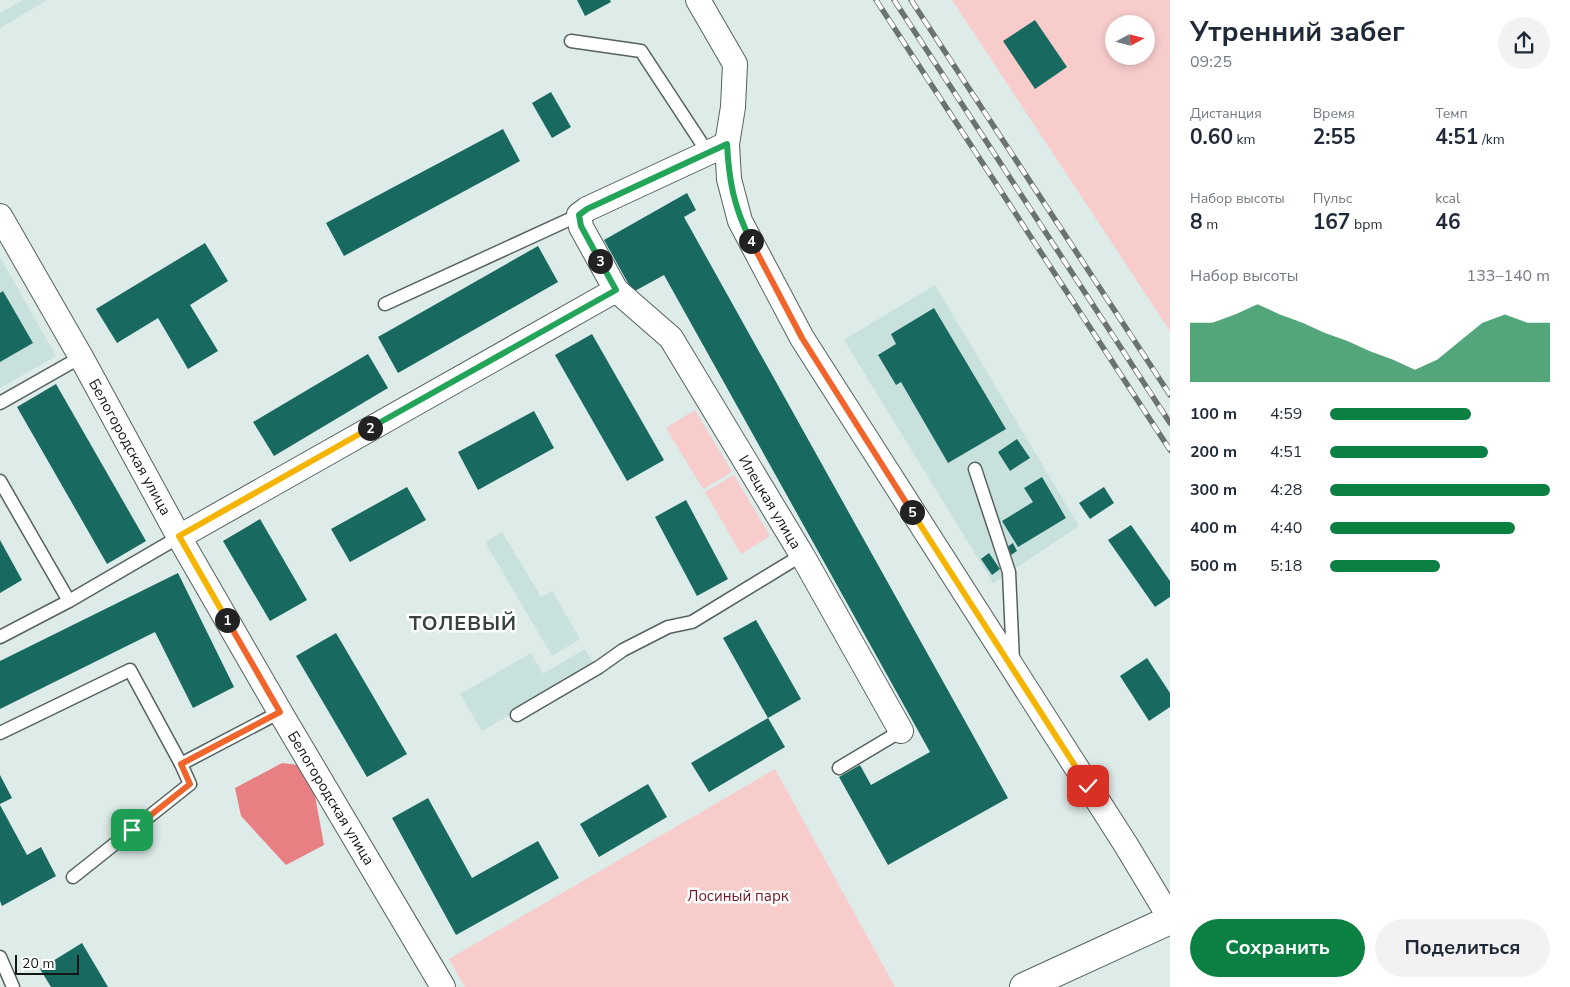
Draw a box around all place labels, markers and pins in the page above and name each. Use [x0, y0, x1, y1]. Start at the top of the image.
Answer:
pin: 4 [738, 228, 764, 254]
pin: 3 [588, 248, 612, 274]
pin: 2 [358, 416, 382, 440]
pin: 5 [900, 500, 924, 524]
pin: 1 [214, 608, 240, 632]
pin [1067, 765, 1109, 807]
pin [111, 809, 153, 851]

